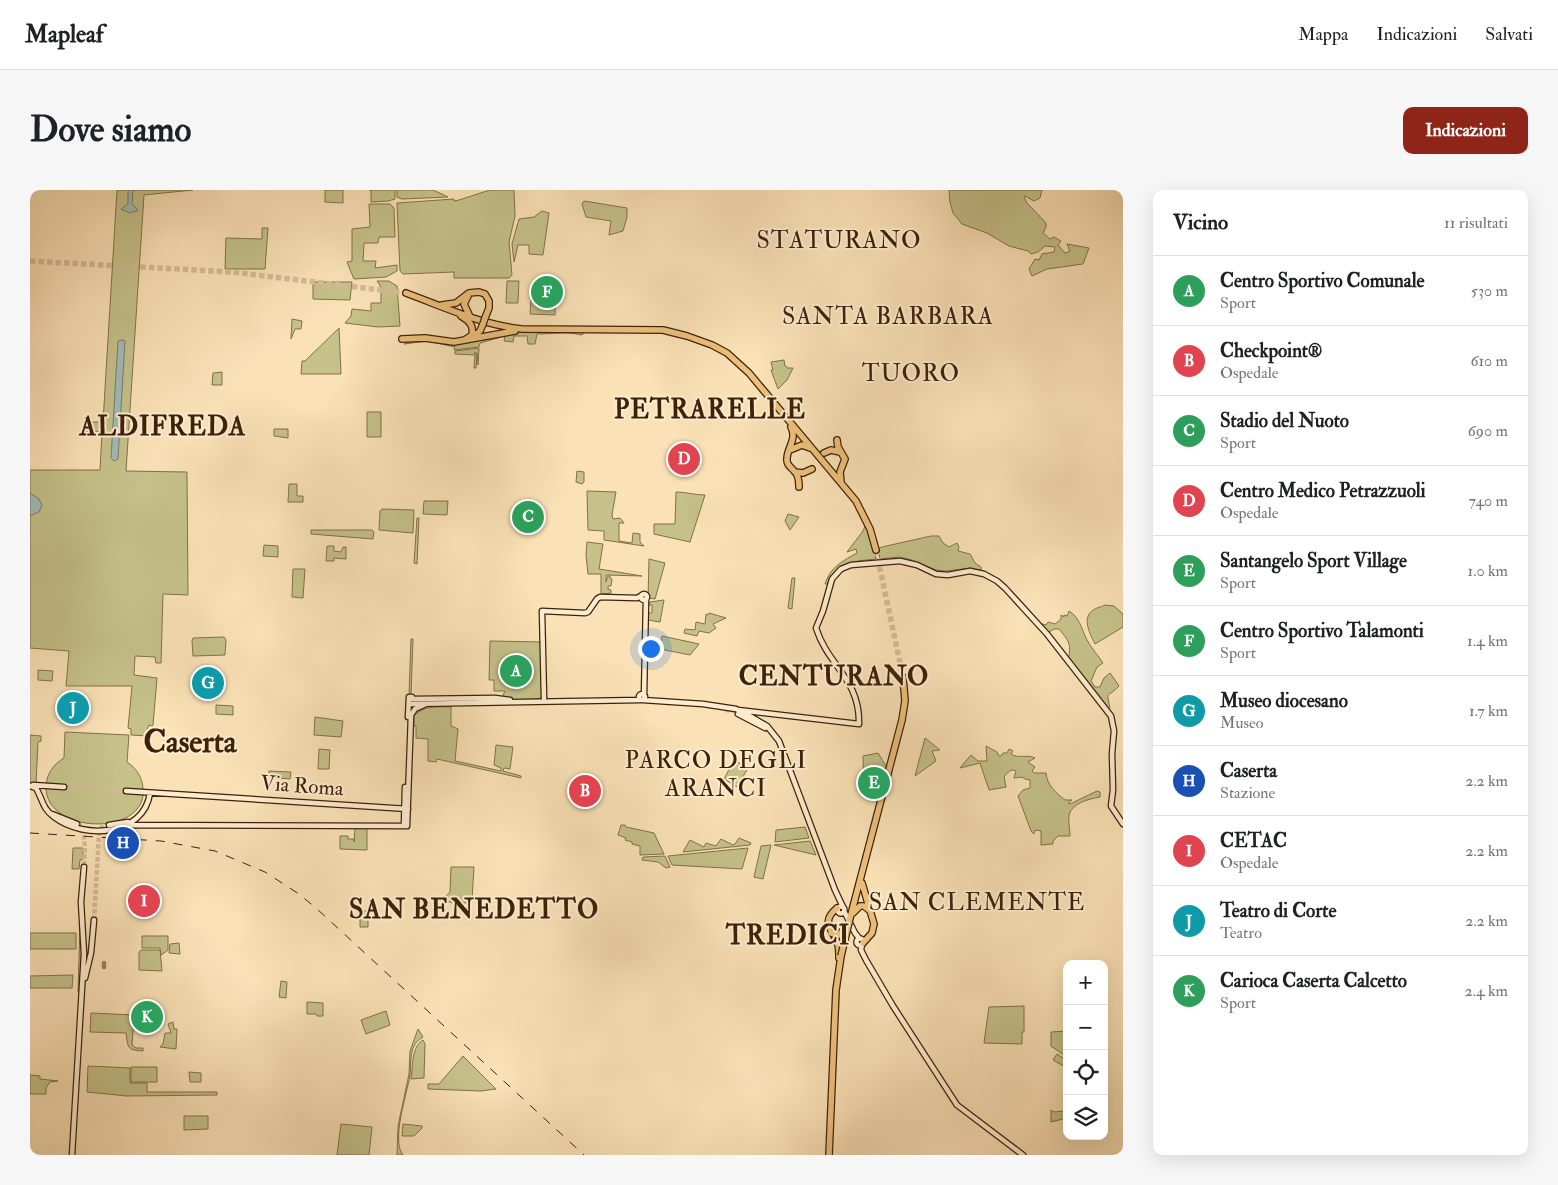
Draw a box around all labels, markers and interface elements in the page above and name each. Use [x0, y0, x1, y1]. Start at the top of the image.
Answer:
text: Mapleaf [25, 19, 104, 50]
text: Mappa [1298, 23, 1348, 46]
text: Indicazioni [1376, 23, 1457, 46]
text: Salvati [1485, 23, 1533, 46]
button: Indicazioni [1403, 107, 1528, 154]
text: Dove siamo [30, 108, 191, 152]
text: Vicino [1173, 209, 1228, 236]
text: 11 risultati [1444, 213, 1508, 233]
district label: STATURANO [757, 225, 921, 256]
text: Centro Sportivo Comunale [1220, 269, 1424, 293]
pin: F [531, 273, 563, 311]
text: A [1184, 281, 1194, 301]
text: 530 m [1471, 281, 1508, 301]
text: Sport [1220, 293, 1256, 313]
district label: SANTA BARBARA [782, 301, 994, 332]
text: Checkpoint® [1220, 339, 1322, 363]
text: B [1184, 351, 1194, 371]
text: 610 m [1470, 351, 1508, 371]
district label: TUORO [862, 358, 960, 389]
text: Ospedale [1220, 363, 1278, 383]
district label: PETRARELLE [614, 394, 806, 426]
text: Stadio del Nuoto [1220, 409, 1349, 433]
district label: ALDIFREDA [79, 411, 246, 443]
text: C [1183, 421, 1195, 441]
text: 690 m [1468, 421, 1508, 441]
text: Sport [1220, 433, 1256, 453]
pin: D [668, 440, 700, 478]
text: Centro Medico Petrazzuoli [1220, 479, 1426, 503]
text: D [1182, 491, 1196, 511]
text: 740 m [1468, 491, 1508, 511]
pin: C [512, 498, 544, 536]
text: Ospedale [1220, 503, 1278, 523]
text: Santangelo Sport Village [1220, 549, 1407, 573]
text: E [1183, 561, 1195, 581]
text: 1.0 km [1468, 561, 1508, 581]
text: Sport [1220, 573, 1256, 593]
text: Centro Sportivo Talamonti [1220, 619, 1424, 643]
text: F [1184, 631, 1194, 651]
text: 1.4 km [1467, 631, 1508, 651]
your location [638, 636, 664, 662]
text: Sport [1220, 643, 1256, 663]
pin: A [500, 652, 532, 690]
district label: CENTURANO [739, 661, 929, 693]
pin: G [192, 664, 224, 702]
pin: J [57, 689, 89, 727]
text: Museo diocesano [1220, 689, 1348, 713]
text: G [1182, 701, 1196, 721]
text: 1.7 km [1469, 701, 1508, 721]
text: Museo [1220, 713, 1263, 733]
district label: Caserta [143, 723, 238, 762]
district label: PARCO DEGLI ARANCI [625, 745, 807, 804]
text: Caserta [1220, 759, 1277, 783]
pin: E [858, 764, 890, 802]
street label: Via Roma [260, 770, 345, 802]
text: H [1182, 771, 1196, 791]
text: 2.2 km [1465, 771, 1508, 791]
pin: B [569, 772, 601, 810]
text: Stazione [1220, 783, 1275, 803]
pin: H [107, 824, 139, 862]
text: CETAC [1220, 829, 1287, 853]
text: I [1186, 841, 1192, 861]
text: 2.2 km [1465, 841, 1508, 861]
text: Ospedale [1220, 853, 1278, 873]
pin: I [128, 882, 160, 920]
district label: SAN CLEMENTE [869, 887, 1085, 918]
district label: SAN BENEDETTO [349, 894, 599, 926]
text: Teatro di Corte [1220, 899, 1336, 923]
text: J [1186, 911, 1192, 931]
text: 2.2 km [1465, 911, 1508, 931]
district label: TREDICI [725, 920, 850, 952]
text: Teatro [1220, 923, 1262, 943]
map controls [1063, 960, 1108, 1140]
button: + [1063, 960, 1108, 1005]
text: Carioca Caserta Calcetto [1220, 969, 1407, 993]
text: K [1183, 981, 1195, 1001]
text: 2.4 km [1465, 981, 1508, 1001]
text: Sport [1220, 993, 1256, 1013]
pin: K [131, 998, 163, 1036]
button: − [1063, 1005, 1108, 1050]
button: locate [1063, 1050, 1108, 1095]
button: layers [1063, 1095, 1108, 1140]

